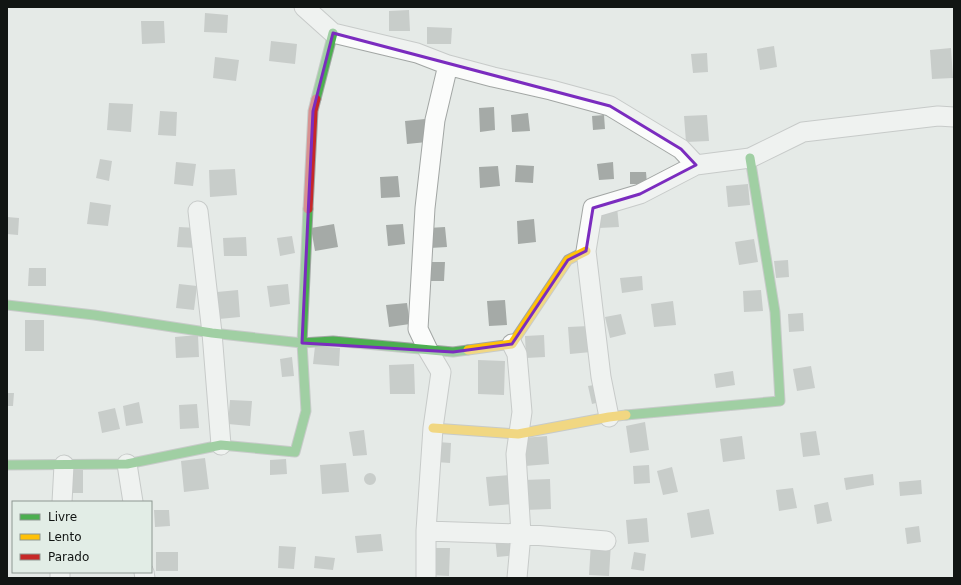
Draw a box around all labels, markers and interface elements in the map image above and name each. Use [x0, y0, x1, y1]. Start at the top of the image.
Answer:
legend [12, 501, 152, 573]
text: Livre [48, 510, 77, 524]
text: Lento [48, 530, 82, 544]
text: Parado [48, 550, 89, 564]

